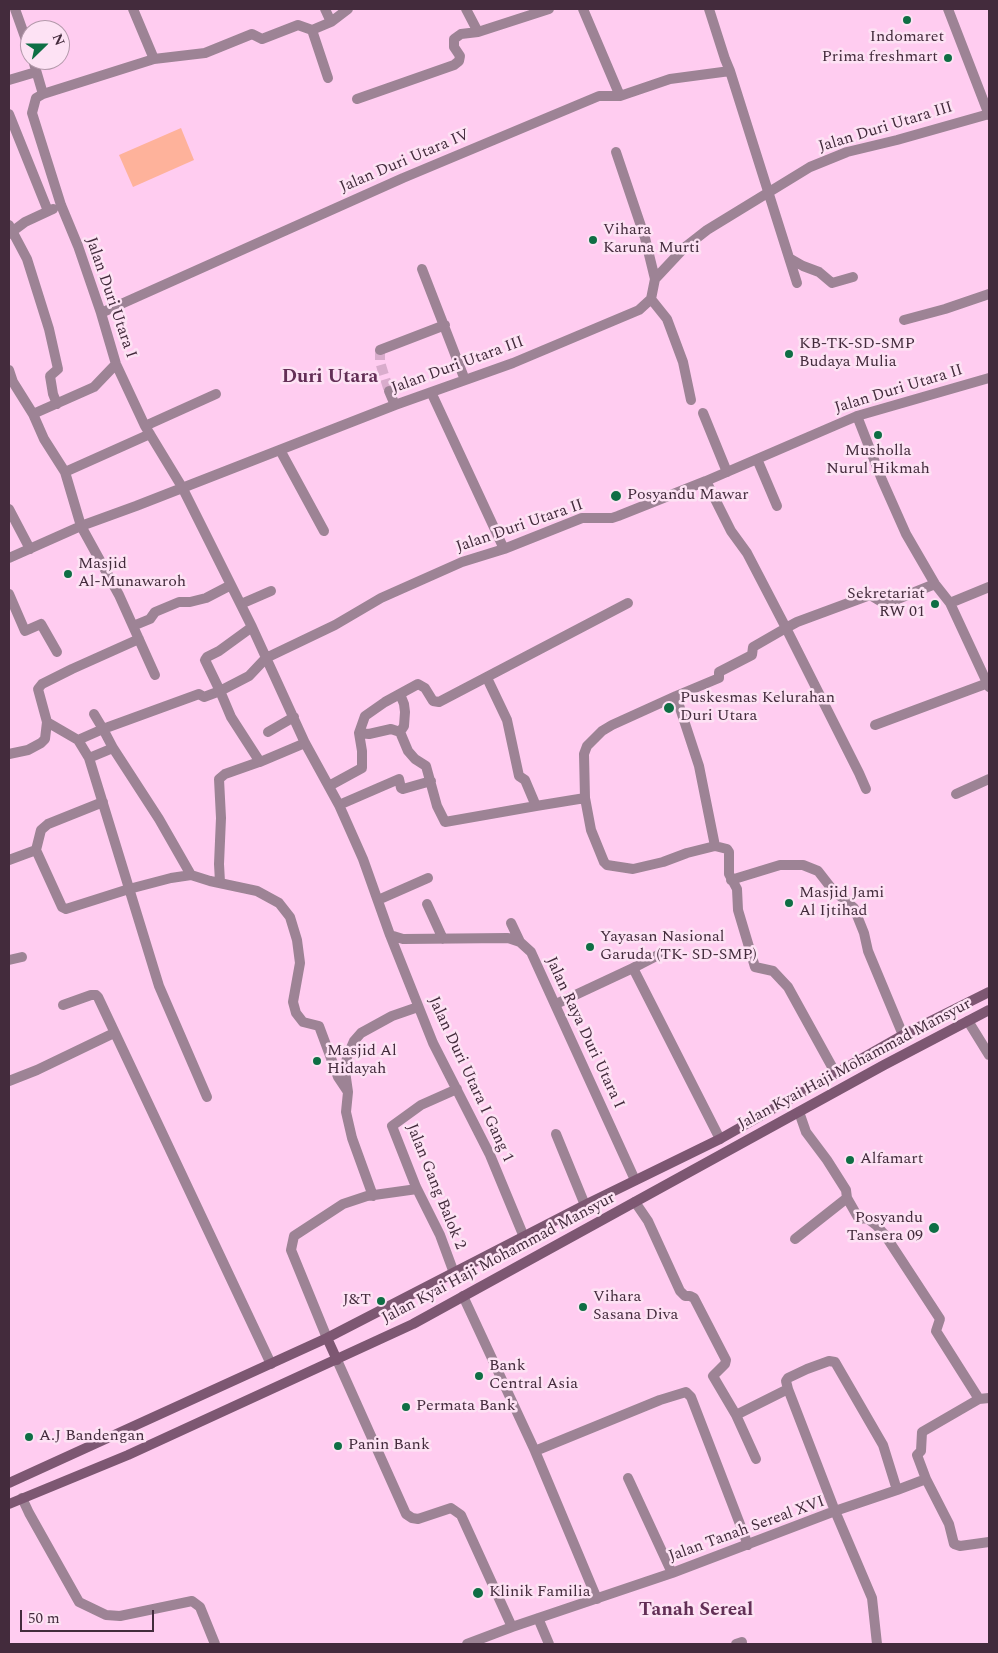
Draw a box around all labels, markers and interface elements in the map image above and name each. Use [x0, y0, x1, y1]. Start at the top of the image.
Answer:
marker: Indomaret [901, 14, 913, 26]
north arrow [20, 20, 70, 70]
place label: Indomaret [870, 28, 944, 48]
text: N [47, 30, 70, 49]
place label: Prima freshmart [822, 48, 938, 68]
marker: Prima freshmart [942, 52, 954, 64]
street label: Jalan Duri Utara III [817, 98, 955, 158]
street label: Jalan Duri Utara IV [337, 126, 473, 198]
place label: Vihara Karuna Murti [603, 221, 700, 259]
marker: Vihara Karuna Murti [587, 234, 599, 246]
street label: Jalan Duri Utara I [80, 235, 140, 361]
street label: Jalan Duri Utara III [389, 333, 527, 399]
place label: KB-TK-SD-SMP Budaya Mulia [799, 335, 915, 373]
marker: KB-TK-SD-SMP Budaya Mulia [783, 348, 795, 360]
street label: Jalan Duri Utara II [833, 361, 965, 419]
district label: Duri Utara [282, 367, 378, 389]
marker: Musholla Nurul Hikmah [872, 429, 884, 441]
place label: Musholla Nurul Hikmah [826, 442, 930, 480]
place label: Posyandu Mawar [627, 486, 749, 506]
marker: Posyandu Mawar [609, 489, 623, 503]
street label: Jalan Duri Utara II [454, 496, 586, 558]
place label: Masjid Al-Munawaroh [78, 555, 186, 593]
marker: Masjid Al-Munawaroh [62, 568, 74, 580]
place label: Sekretariat RW 01 [847, 585, 925, 623]
marker: Sekretariat RW 01 [929, 598, 941, 610]
place label: Puskesmas Kelurahan Duri Utara [680, 689, 835, 727]
marker: Puskesmas Kelurahan Duri Utara [662, 701, 676, 715]
place label: Masjid Jami Al Ijtihad [799, 884, 884, 922]
marker: Masjid Jami Al Ijtihad [783, 897, 795, 909]
place label: Yayasan Nasional Garuda (TK- SD-SMP) [600, 928, 757, 966]
marker: Yayasan Nasional Garuda (TK- SD-SMP) [584, 941, 596, 953]
street label: Jalan Raya Duri Utara I [540, 954, 628, 1112]
street label: Jalan Duri Utara I Gang 1 [423, 994, 517, 1166]
street label: Jalan Kyai Haji Mohammad Mansyur [735, 995, 975, 1135]
place label: Masjid Al Hidayah [327, 1042, 397, 1080]
marker: Masjid Al Hidayah [311, 1055, 323, 1067]
street label: Jalan Gang Balok 2 [401, 1121, 469, 1253]
place label: Alfamart [860, 1150, 923, 1170]
marker: Alfamart [844, 1154, 856, 1166]
street label: Jalan Kyai Haji Mohammad Mansyur [379, 1189, 619, 1329]
place label: Posyandu Tansera 09 [847, 1209, 923, 1247]
marker: Posyandu Tansera 09 [927, 1221, 941, 1235]
place label: Vihara Sasana Diva [593, 1288, 678, 1326]
place label: J&T [343, 1291, 371, 1311]
marker: J&T [375, 1295, 387, 1307]
marker: Vihara Sasana Diva [577, 1301, 589, 1313]
place label: Bank Central Asia [489, 1357, 578, 1395]
marker: Bank Central Asia [473, 1370, 485, 1382]
place label: Permata Bank [416, 1397, 516, 1417]
marker: Permata Bank [400, 1401, 412, 1413]
place label: A.J Bandengan [39, 1427, 145, 1447]
marker: A.J Bandengan [23, 1431, 35, 1443]
place label: Panin Bank [348, 1436, 430, 1456]
marker: Panin Bank [332, 1440, 344, 1452]
street label: Jalan Tanah Sereal XVI [666, 1493, 828, 1567]
place label: Klinik Familia [489, 1583, 591, 1603]
marker: Klinik Familia [471, 1586, 485, 1600]
scale bar [22, 1600, 156, 1632]
district label: Tanah Sereal [639, 1600, 753, 1622]
text: 50 m [28, 1607, 60, 1630]

